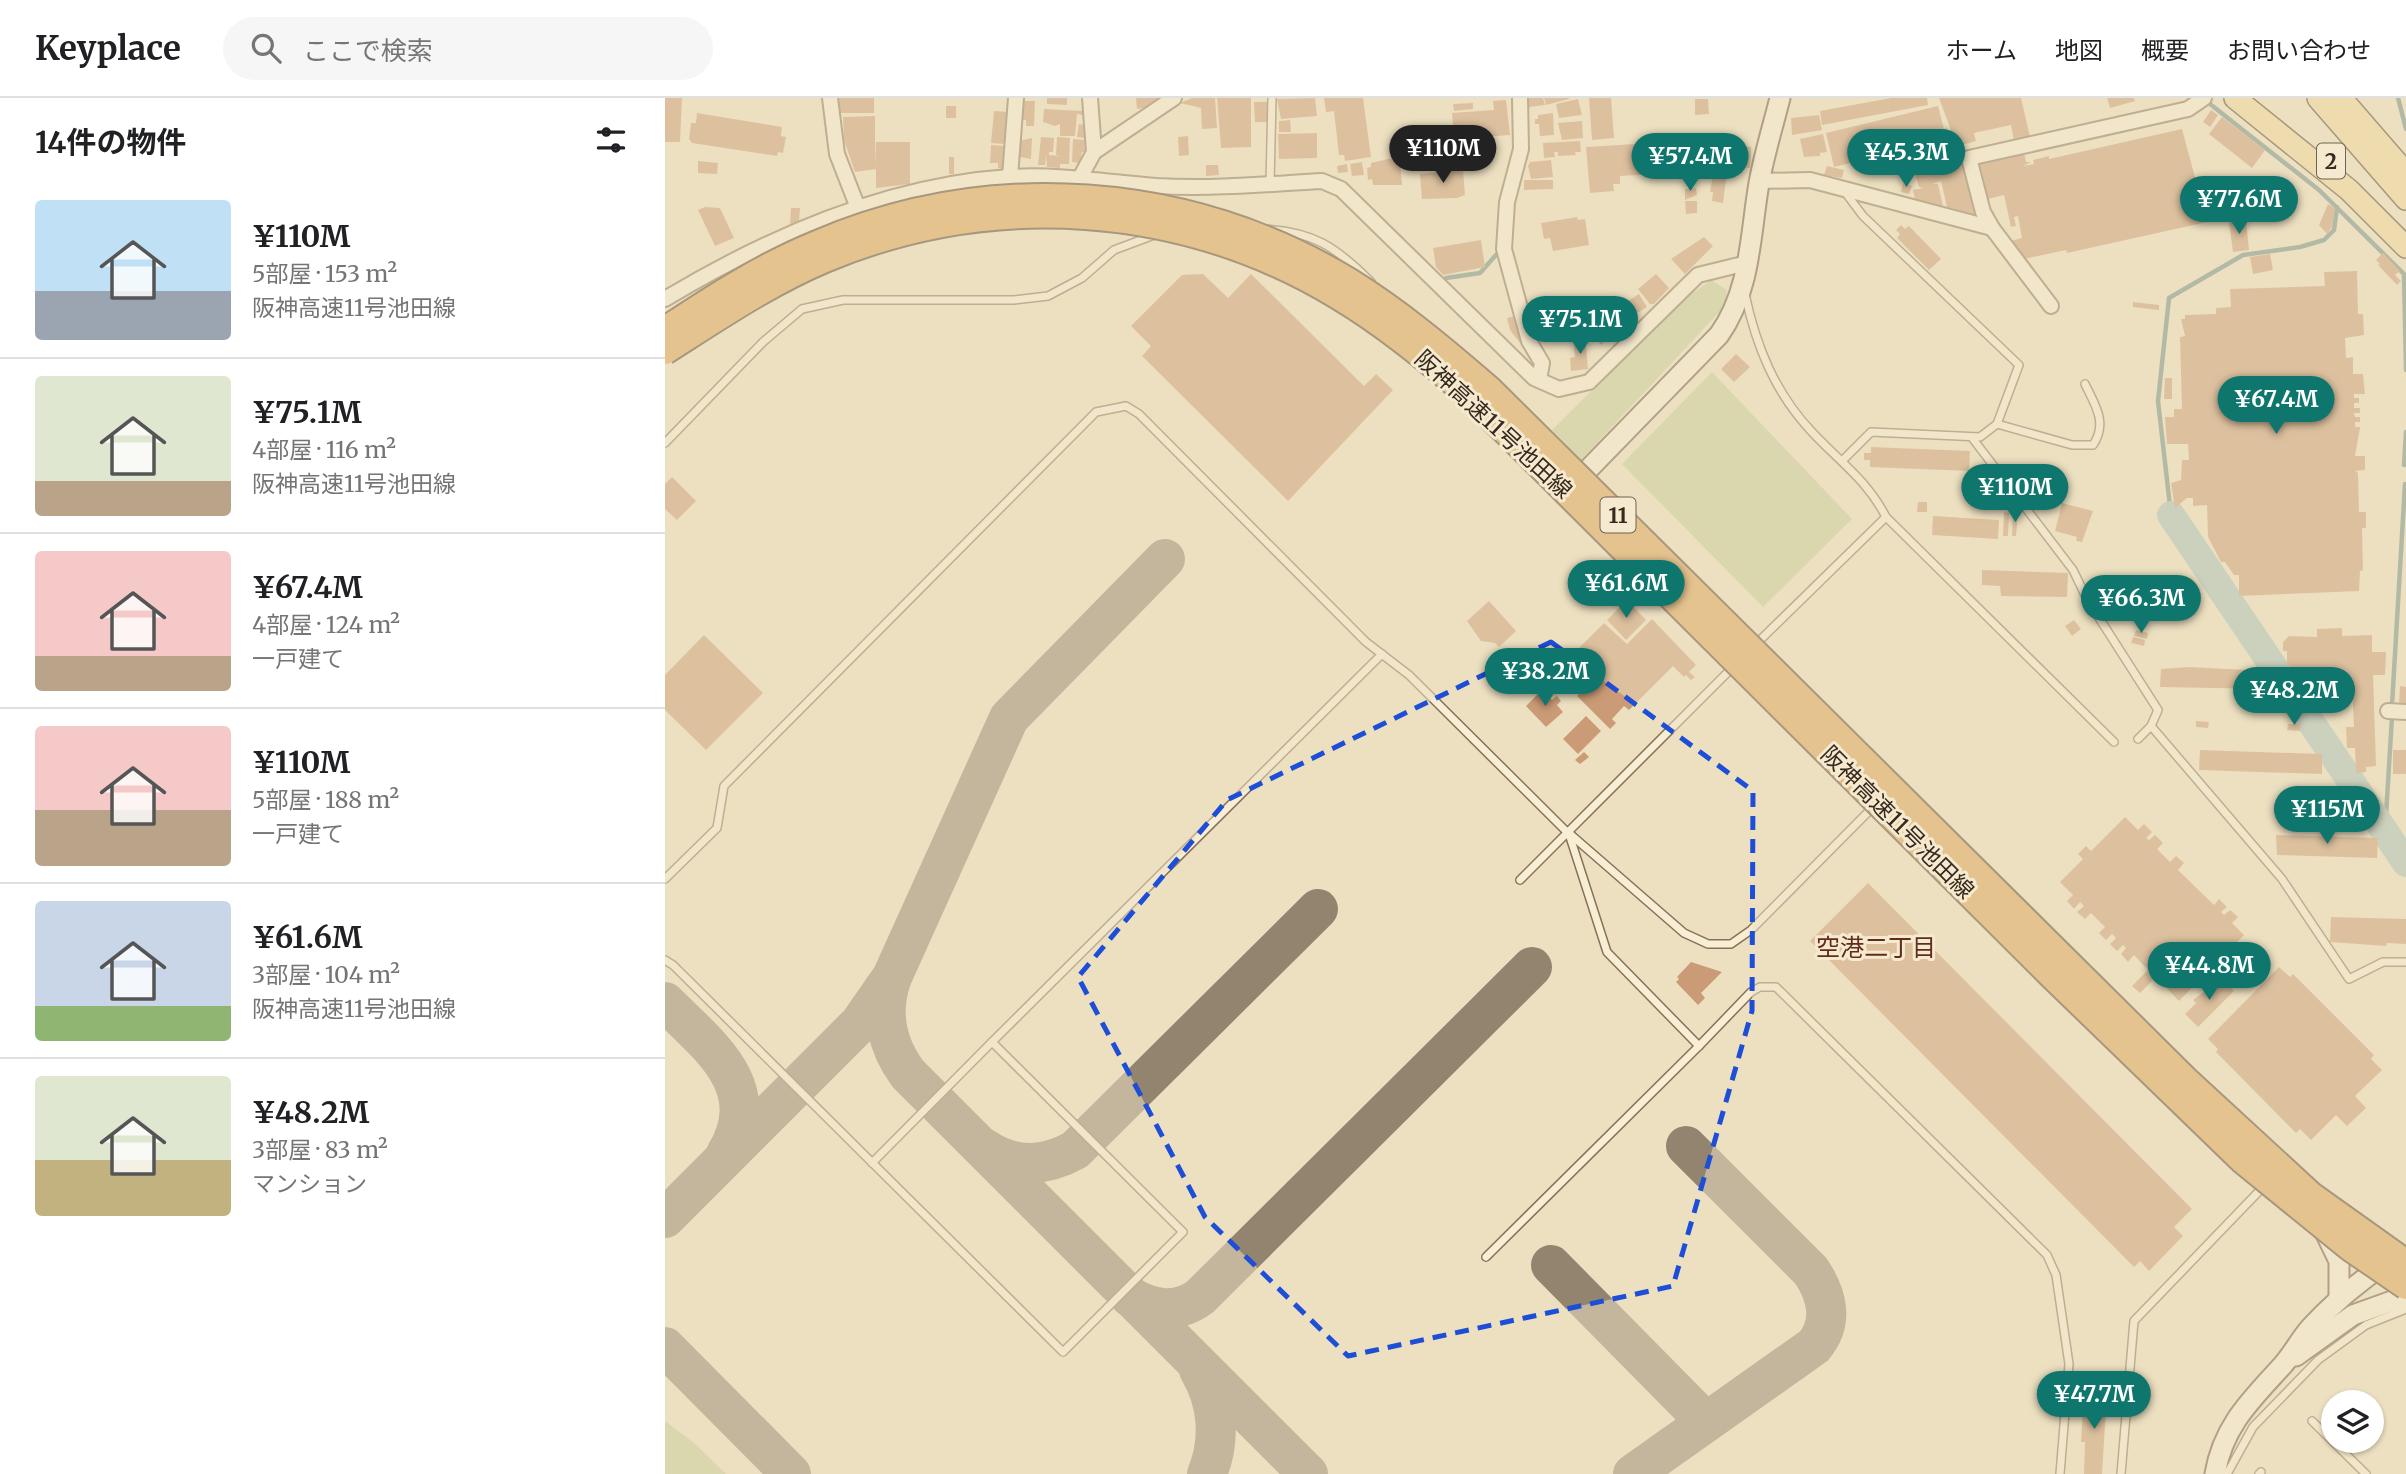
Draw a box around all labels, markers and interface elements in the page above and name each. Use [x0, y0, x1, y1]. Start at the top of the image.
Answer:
search box [223, 17, 713, 80]
text: Keyplace [35, 28, 181, 69]
icon: search [247, 29, 285, 67]
text: ここで検索 [303, 34, 433, 67]
text: ホーム [1946, 35, 2017, 66]
text: 地図 [2055, 35, 2103, 66]
text: 概要 [2141, 35, 2189, 66]
text: お問い合わせ [2227, 35, 2371, 66]
icon: filters [592, 121, 630, 159]
text: 14件の物件 [35, 123, 186, 161]
pin: ¥110M [1394, 126, 1492, 185]
pin: ¥45.3M [1849, 130, 1963, 189]
text: ¥110M [1405, 133, 1481, 162]
pin: ¥57.4M [1633, 134, 1747, 193]
text: ¥45.3M [1863, 137, 1949, 166]
text: ¥57.4M [1648, 141, 1732, 170]
road number: 2 [2317, 144, 2345, 178]
pin: ¥77.6M [2182, 176, 2296, 236]
text: ¥77.6M [2196, 184, 2282, 213]
text: ¥110M [252, 217, 350, 255]
icon: home [91, 228, 175, 312]
text: 5部屋 · 153 m² [252, 259, 397, 288]
text: 阪神高速11号池田線 [252, 293, 456, 322]
pin: ¥75.1M [1523, 296, 1637, 356]
text: ¥75.1M [1538, 304, 1622, 333]
street label: 阪神高速11号池田線 [1409, 344, 1579, 504]
pin: ¥67.4M [2219, 376, 2333, 436]
text: ¥67.4M [2234, 384, 2318, 413]
text: ¥75.1M [252, 393, 362, 431]
icon: home [91, 404, 175, 488]
text: 4部屋 · 116 m² [252, 435, 396, 464]
pin: ¥110M [1966, 464, 2064, 524]
text: 阪神高速11号池田線 [252, 469, 456, 498]
text: ¥110M [1977, 472, 2053, 501]
road number: 11 [1601, 498, 1635, 532]
pin: ¥61.6M [1569, 560, 1683, 620]
text: ¥67.4M [252, 568, 363, 606]
text: ¥61.6M [1584, 568, 1668, 597]
pin: ¥66.3M [2084, 575, 2198, 635]
icon: home [91, 579, 175, 663]
text: ¥66.3M [2097, 583, 2185, 612]
text: 4部屋 · 124 m² [252, 610, 400, 639]
text: 一戸建て [252, 644, 344, 673]
pin: ¥38.2M [1488, 648, 1602, 708]
text: ¥38.2M [1501, 656, 1589, 685]
pin: ¥48.2M [2237, 668, 2351, 727]
text: ¥48.2M [2249, 675, 2339, 704]
street label: 阪神高速11号池田線 [1816, 740, 1980, 904]
text: ¥110M [252, 743, 350, 781]
icon: home [91, 754, 175, 838]
text: 5部屋 · 188 m² [252, 785, 399, 814]
pin: ¥115M [2278, 786, 2376, 846]
text: ¥115M [2290, 794, 2364, 823]
text: 一戸建て [252, 819, 344, 848]
text: ¥61.6M [252, 918, 363, 956]
icon: home [91, 929, 175, 1013]
district label: 空港二丁目 [1816, 932, 1936, 963]
pin: ¥44.8M [2152, 942, 2266, 1002]
text: ¥44.8M [2164, 950, 2254, 979]
text: 3部屋 · 104 m² [252, 960, 400, 989]
text: 阪神高速11号池田線 [252, 994, 456, 1023]
text: ¥48.2M [252, 1093, 369, 1131]
icon: home [91, 1104, 175, 1188]
text: 3部屋 · 83 m² [252, 1135, 388, 1164]
text: マンション [252, 1169, 367, 1198]
pin: ¥47.7M [2037, 1372, 2151, 1431]
text: ¥47.7M [2053, 1379, 2135, 1408]
map controls [2321, 1390, 2384, 1453]
button: layers [2321, 1390, 2384, 1453]

